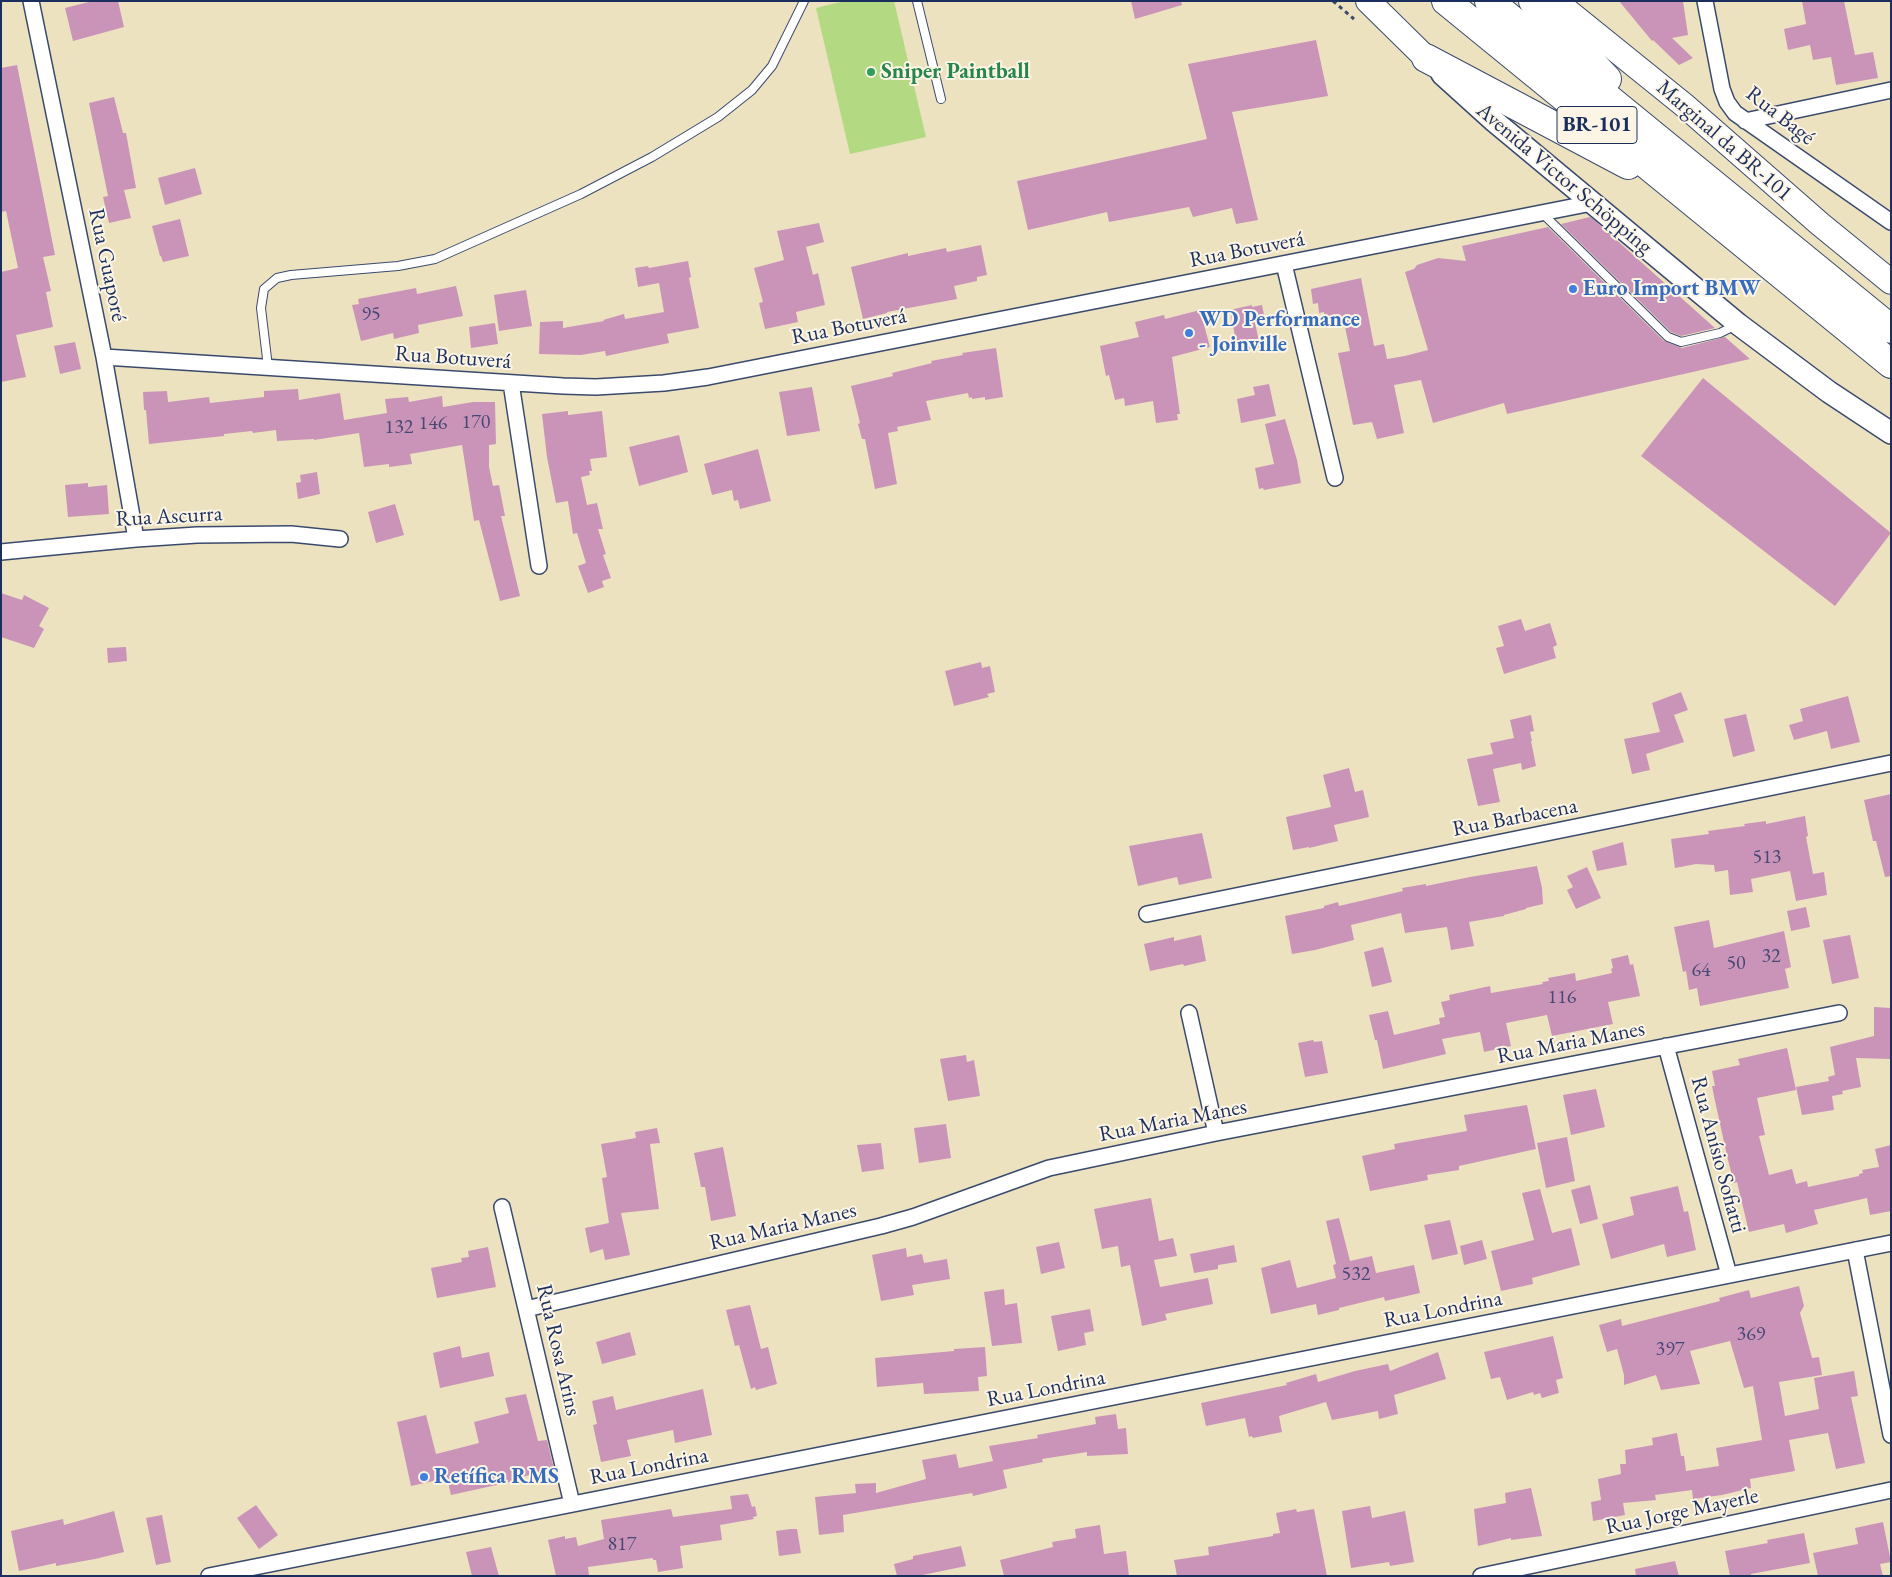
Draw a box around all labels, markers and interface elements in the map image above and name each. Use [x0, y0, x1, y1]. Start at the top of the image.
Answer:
place label: Sniper Paintball [881, 59, 1030, 85]
marker: Sniper Paintball [865, 66, 877, 78]
street label: Marginal da BR-101 [1651, 75, 1797, 207]
street label: Rua Bagé [1740, 81, 1820, 151]
street label: Avenida Victor Schöpping [1471, 98, 1657, 260]
road number: BR-101 [1557, 106, 1637, 144]
street label: Rua Guaporé [82, 206, 132, 324]
street label: Rua Botuverá [1187, 226, 1307, 274]
place label: Euro Import BMW [1583, 276, 1761, 302]
marker: Euro Import BMW [1567, 283, 1579, 295]
house number: 95 [361, 303, 381, 327]
street label: Rua Botuverá [789, 303, 909, 351]
place label: WD Performance - Joinville [1199, 307, 1360, 358]
marker: WD Performance - Joinville [1183, 327, 1195, 339]
street label: Rua Botuverá [394, 341, 512, 375]
house number: 170 [462, 411, 490, 435]
house number: 146 [419, 412, 447, 436]
house number: 132 [385, 416, 413, 440]
street label: Rua Ascurra [115, 501, 223, 533]
street label: Rua Barbacena [1450, 793, 1580, 843]
house number: 513 [1753, 846, 1781, 870]
house number: 32 [1761, 945, 1781, 969]
house number: 50 [1726, 952, 1746, 976]
house number: 64 [1691, 959, 1711, 983]
house number: 116 [1548, 986, 1576, 1010]
street label: Rua Maria Manes [1495, 1016, 1647, 1070]
street label: Rua Anísio Sofiatti [1684, 1074, 1752, 1236]
street label: Rua Maria Manes [1097, 1094, 1249, 1148]
street label: Rua Maria Manes [707, 1197, 859, 1257]
house number: 532 [1342, 1263, 1370, 1287]
street label: Rua Rosa Arins [530, 1282, 586, 1418]
street label: Rua Londrina [1382, 1286, 1504, 1334]
house number: 369 [1737, 1323, 1765, 1347]
house number: 397 [1656, 1338, 1684, 1362]
street label: Rua Londrina [985, 1365, 1107, 1413]
street label: Rua Londrina [588, 1443, 710, 1491]
place label: Retífica RMS [434, 1464, 559, 1490]
marker: Retífica RMS [418, 1471, 430, 1483]
street label: Rua Jorge Mayerle [1603, 1483, 1761, 1541]
house number: 817 [608, 1533, 636, 1557]

